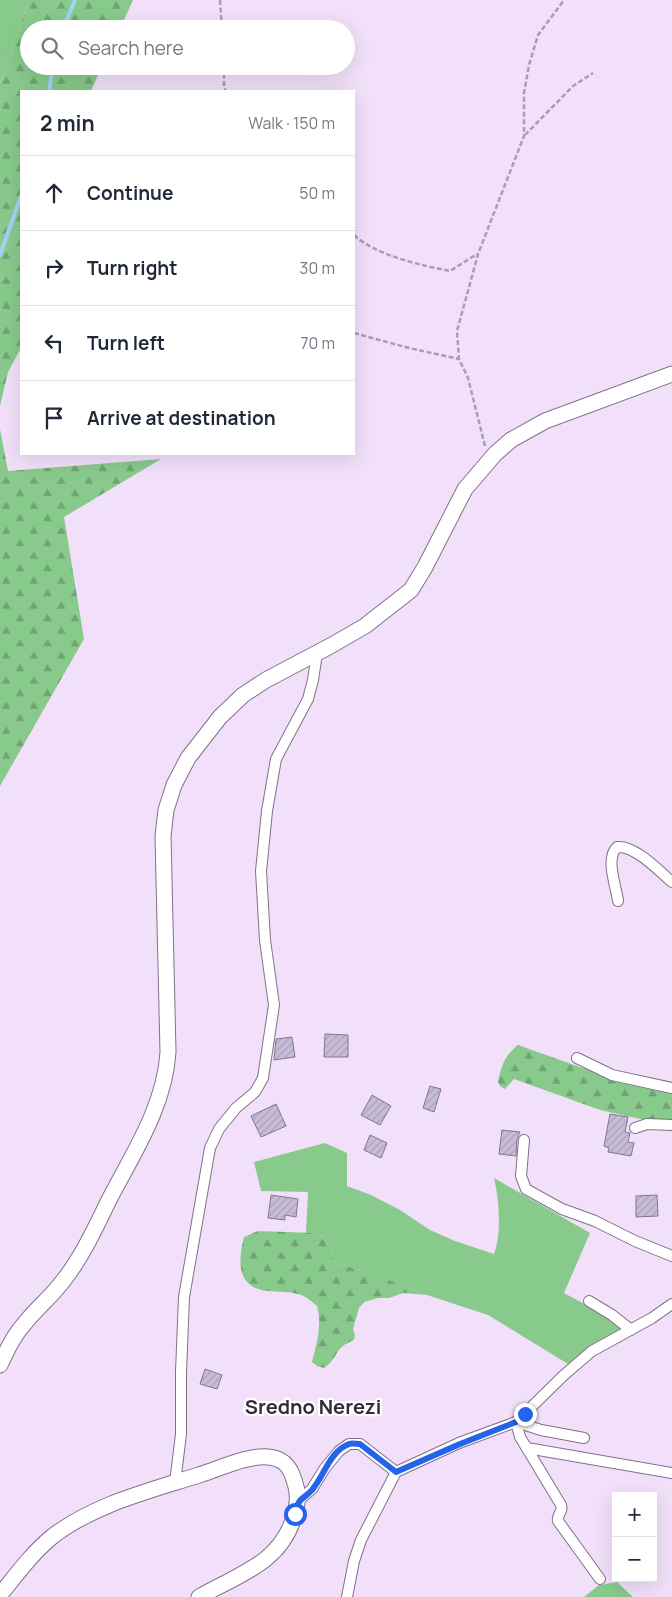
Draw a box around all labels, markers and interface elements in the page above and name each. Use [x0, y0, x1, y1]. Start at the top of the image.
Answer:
search box [20, 20, 355, 75]
icon: search [38, 34, 66, 62]
text: Search here [78, 35, 184, 61]
text: 2 min [40, 109, 95, 137]
text: Walk · 150 m [248, 112, 335, 134]
icon: ahead [40, 179, 68, 207]
text: Continue [87, 180, 173, 206]
text: 50 m [299, 182, 335, 204]
icon: right [40, 254, 68, 282]
text: Turn right [87, 255, 177, 281]
text: 30 m [300, 257, 335, 279]
icon: left [40, 329, 68, 357]
text: Turn left [87, 330, 165, 356]
text: 70 m [300, 332, 335, 354]
icon: arrive [40, 404, 68, 432]
text: Arrive at destination [87, 405, 276, 431]
district label: Sredno Nerezi [245, 1393, 381, 1420]
route end [514, 1403, 537, 1426]
map controls [612, 1492, 657, 1582]
button: + [612, 1492, 657, 1537]
route start [284, 1503, 307, 1526]
button: − [612, 1537, 657, 1582]

